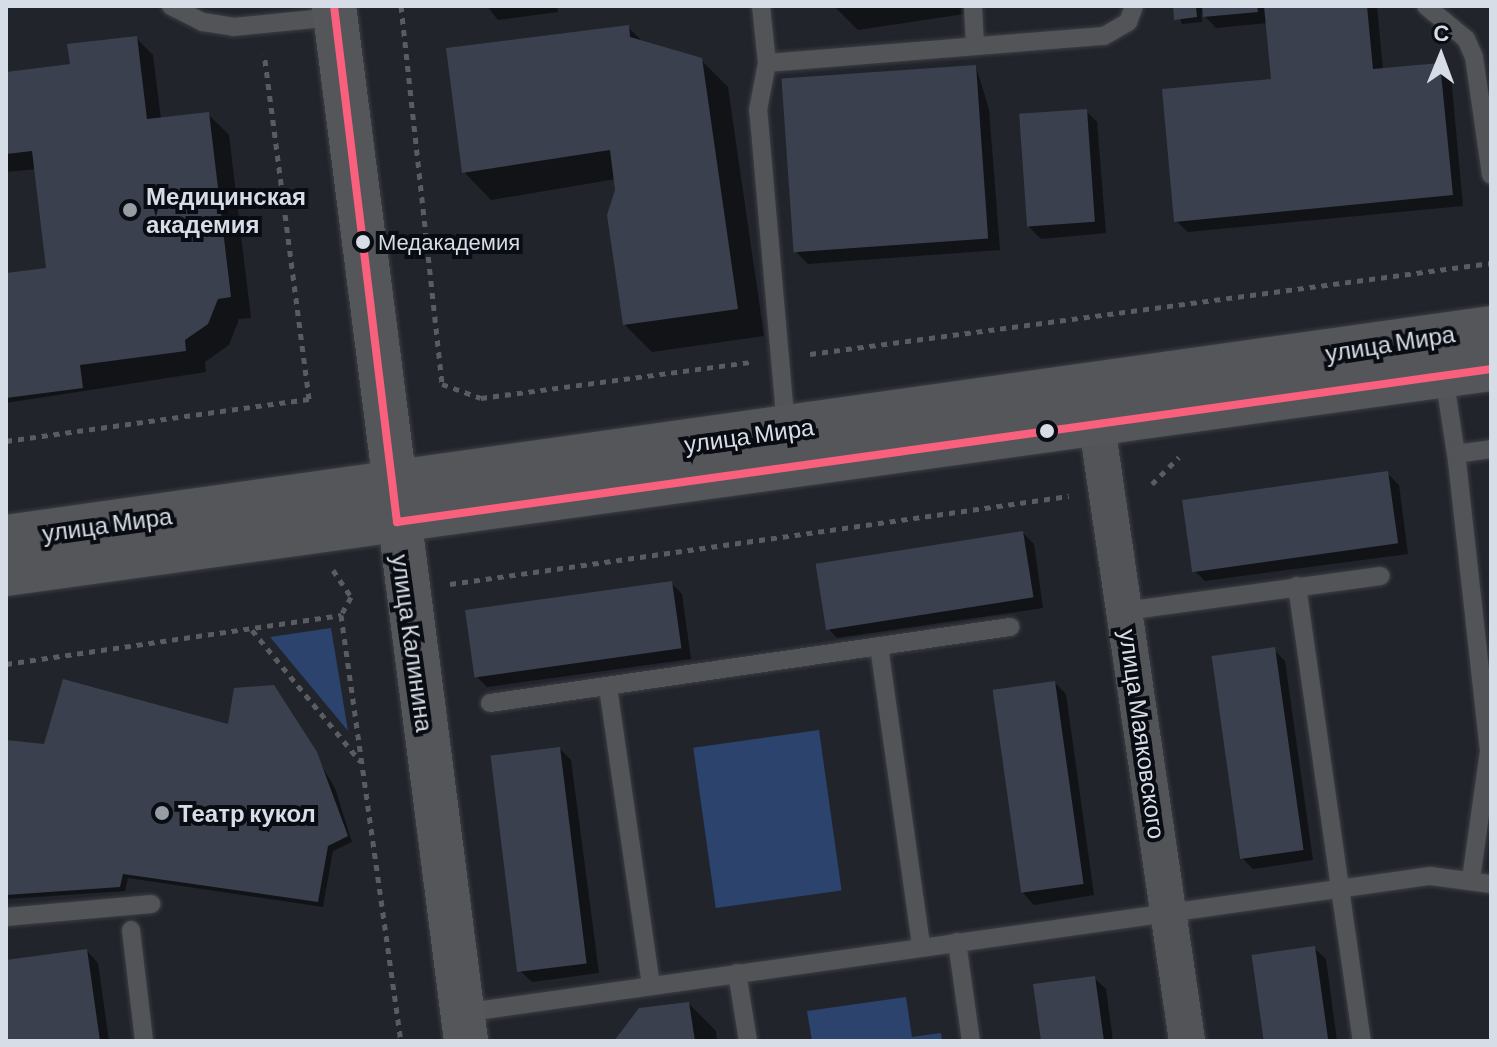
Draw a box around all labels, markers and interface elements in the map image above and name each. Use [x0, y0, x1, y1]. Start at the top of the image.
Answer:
north arrow [1401, 16, 1481, 96]
text: С [1433, 19, 1450, 45]
place label: Медицинская академия [146, 182, 306, 238]
marker: Медицинская академия [121, 201, 139, 219]
place label: Медакадемия [378, 229, 520, 255]
marker: Медакадемия [355, 234, 371, 250]
street label: улица Мира [1323, 319, 1457, 367]
street label: улица Мира [682, 412, 816, 458]
unlabelled marker [1039, 423, 1055, 439]
street label: улица Мира [40, 501, 174, 547]
street label: улица Калинина [386, 552, 440, 734]
street label: улица Маяковского [1114, 627, 1172, 841]
place label: Театр кукол [178, 799, 316, 827]
marker: Театр кукол [153, 804, 171, 822]

